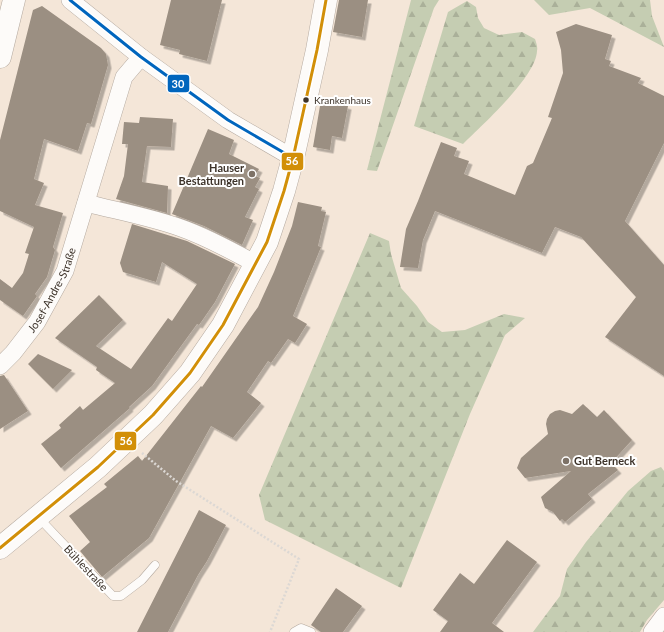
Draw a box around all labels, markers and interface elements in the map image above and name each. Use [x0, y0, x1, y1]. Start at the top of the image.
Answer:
line badge: 30 [167, 74, 190, 93]
text: 30 [172, 77, 185, 90]
place label: Krankenhaus [314, 94, 371, 106]
marker: Krankenhaus [301, 95, 311, 105]
line badge: 56 [281, 152, 304, 171]
text: 56 [286, 154, 299, 167]
place label: Hauser Bestattungen [179, 161, 245, 187]
marker: Hauser Bestattungen [247, 169, 257, 179]
street label: Josef-Andre-Straße [24, 246, 78, 335]
line badge: 56 [114, 431, 137, 451]
text: 56 [120, 434, 133, 447]
place label: Gut Berneck [574, 454, 635, 467]
marker: Gut Berneck [561, 456, 571, 466]
street label: Bühlestraße [62, 542, 111, 593]

